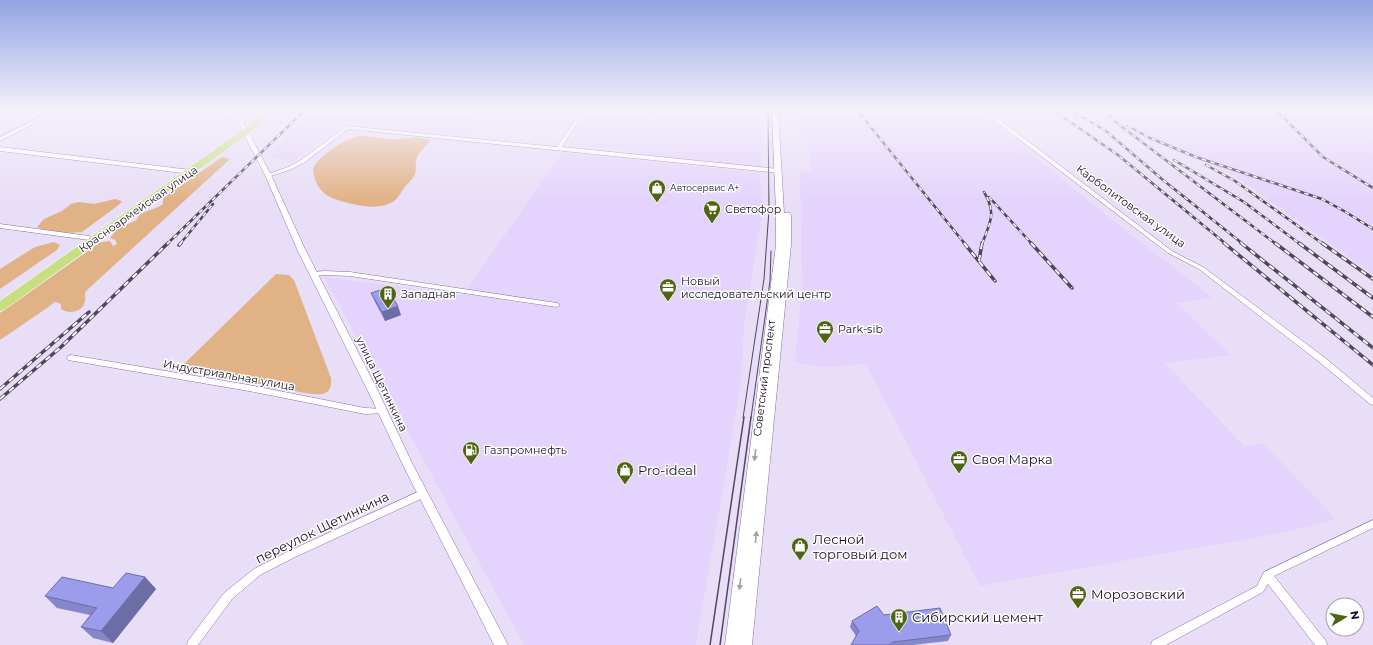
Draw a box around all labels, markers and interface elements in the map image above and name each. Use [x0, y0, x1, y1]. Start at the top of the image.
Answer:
street label: Карболитовская улица [1074, 162, 1188, 250]
street label: Красноармейская улица [76, 163, 200, 255]
shop icon: Автосервис А+ [647, 178, 667, 203]
place label: Автосервис А+ [670, 182, 739, 193]
supermarket icon: Светофор [702, 199, 722, 224]
place label: Светофор [725, 202, 781, 216]
place label: Новый исследовательский центр [681, 274, 831, 301]
office icon: Новый исследовательский центр [658, 277, 678, 302]
building icon: Западная [378, 284, 398, 309]
place label: Западная [401, 287, 456, 301]
street label: Советский проспект [750, 318, 778, 437]
office icon: Park-sib [815, 319, 835, 344]
place label: Park-sib [838, 322, 883, 336]
street label: улица Щетинкина [352, 333, 411, 434]
street label: Индустриальная улица [162, 357, 296, 393]
fuel station icon: Газпромнефть [461, 440, 481, 465]
place label: Газпромнефть [484, 443, 567, 457]
one-way arrow [752, 449, 758, 461]
office icon: Своя Марка [949, 449, 969, 474]
place label: Своя Марка [972, 451, 1053, 467]
shop icon: Pro-ideal [615, 460, 635, 485]
place label: Pro-ideal [638, 462, 696, 478]
street label: переулок Щетинкина [253, 488, 391, 566]
one-way arrow [753, 531, 760, 543]
place label: Лесной торговый дом [813, 531, 908, 562]
shop icon: Лесной торговый дом [790, 536, 810, 561]
one-way arrow [737, 578, 743, 590]
office icon: Морозовский [1068, 584, 1088, 609]
place label: Морозовский [1091, 586, 1185, 602]
north arrow [1325, 597, 1365, 637]
building icon: Сибирский цемент [889, 607, 909, 632]
place label: Сибирский цемент [912, 609, 1044, 625]
text: N [1347, 610, 1363, 621]

